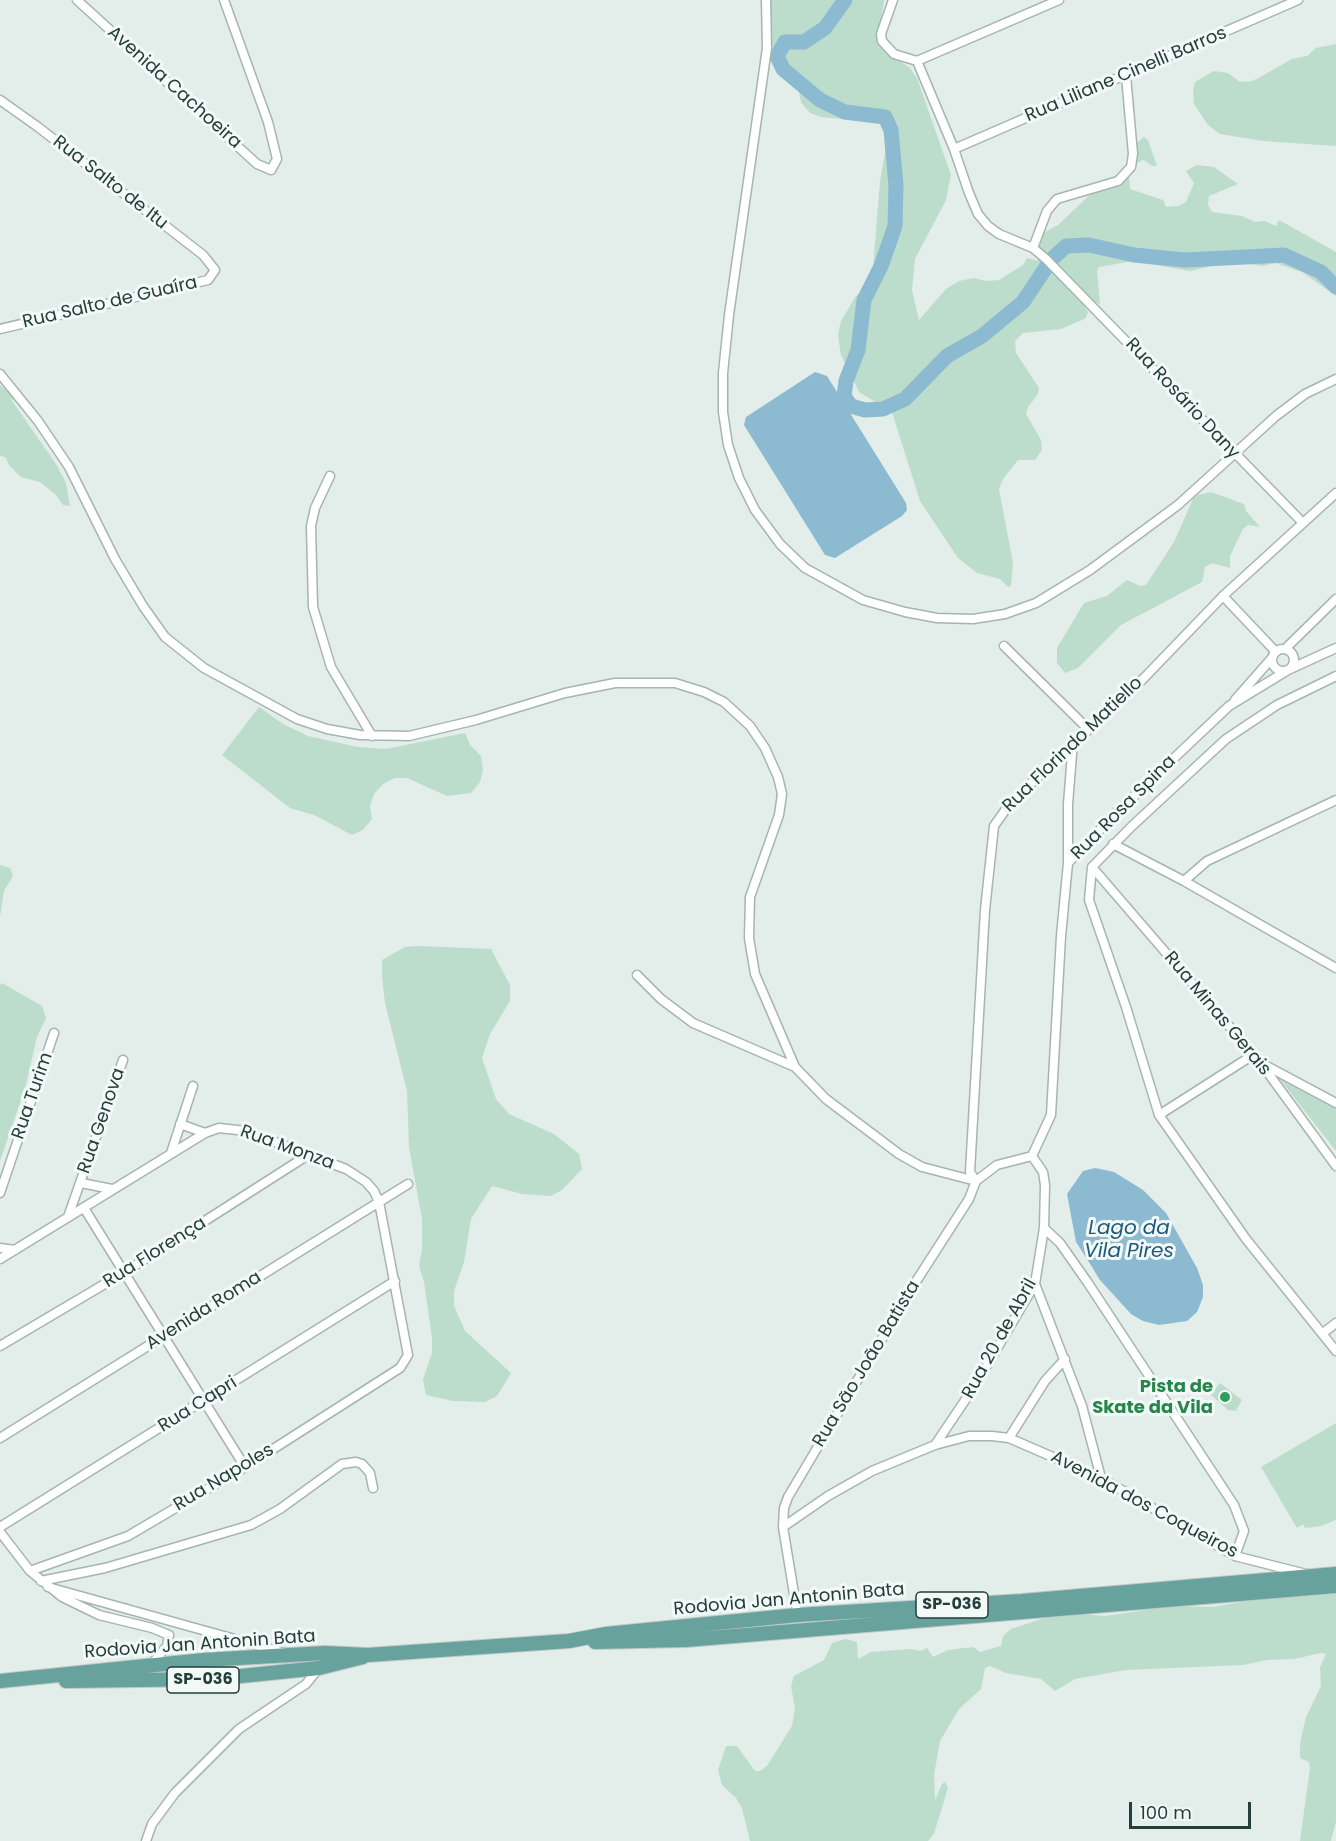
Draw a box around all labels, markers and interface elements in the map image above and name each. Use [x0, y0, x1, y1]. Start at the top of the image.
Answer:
street label: Avenida Cachoeira [102, 22, 246, 154]
street label: Rua Liliane Cinelli Barros [1022, 23, 1230, 127]
street label: Rua Salto de Itu [48, 131, 172, 235]
street label: Rua Salto de Guaíra [21, 272, 199, 334]
street label: Rua Rosário Dany [1120, 334, 1244, 464]
street label: Rua Florindo Matiello [999, 673, 1147, 817]
street label: Rua Rosa Spina [1067, 751, 1181, 865]
street label: Rua Minas Gerais [1159, 948, 1275, 1080]
street label: Rua Turim [8, 1050, 58, 1142]
street label: Rua Genova [74, 1066, 130, 1176]
street label: Rua Monza [237, 1121, 337, 1175]
street label: Rua Florença [100, 1213, 210, 1293]
water label: Lago da Vila Pires [1084, 1217, 1174, 1264]
street label: Avenida Roma [142, 1267, 266, 1355]
street label: Rua 20 de Abril [958, 1275, 1042, 1403]
street label: Rua São João Batista [809, 1277, 925, 1451]
street label: Rua Capri [155, 1372, 241, 1438]
place label: Pista de Skate da Vila [1092, 1376, 1213, 1418]
marker: Pista de Skate da Vila [1218, 1390, 1232, 1404]
street label: Rua Napoles [170, 1440, 278, 1516]
street label: Avenida dos Coqueiros [1047, 1446, 1241, 1564]
street label: Rodovia Jan Antonin Bata [673, 1579, 905, 1621]
road number: SP-036 [916, 1592, 988, 1618]
street label: Rodovia Jan Antonin Bata [84, 1626, 316, 1664]
road number: SP-036 [167, 1667, 239, 1693]
scale bar [1132, 1790, 1254, 1828]
text: 100 m [1140, 1800, 1192, 1825]

